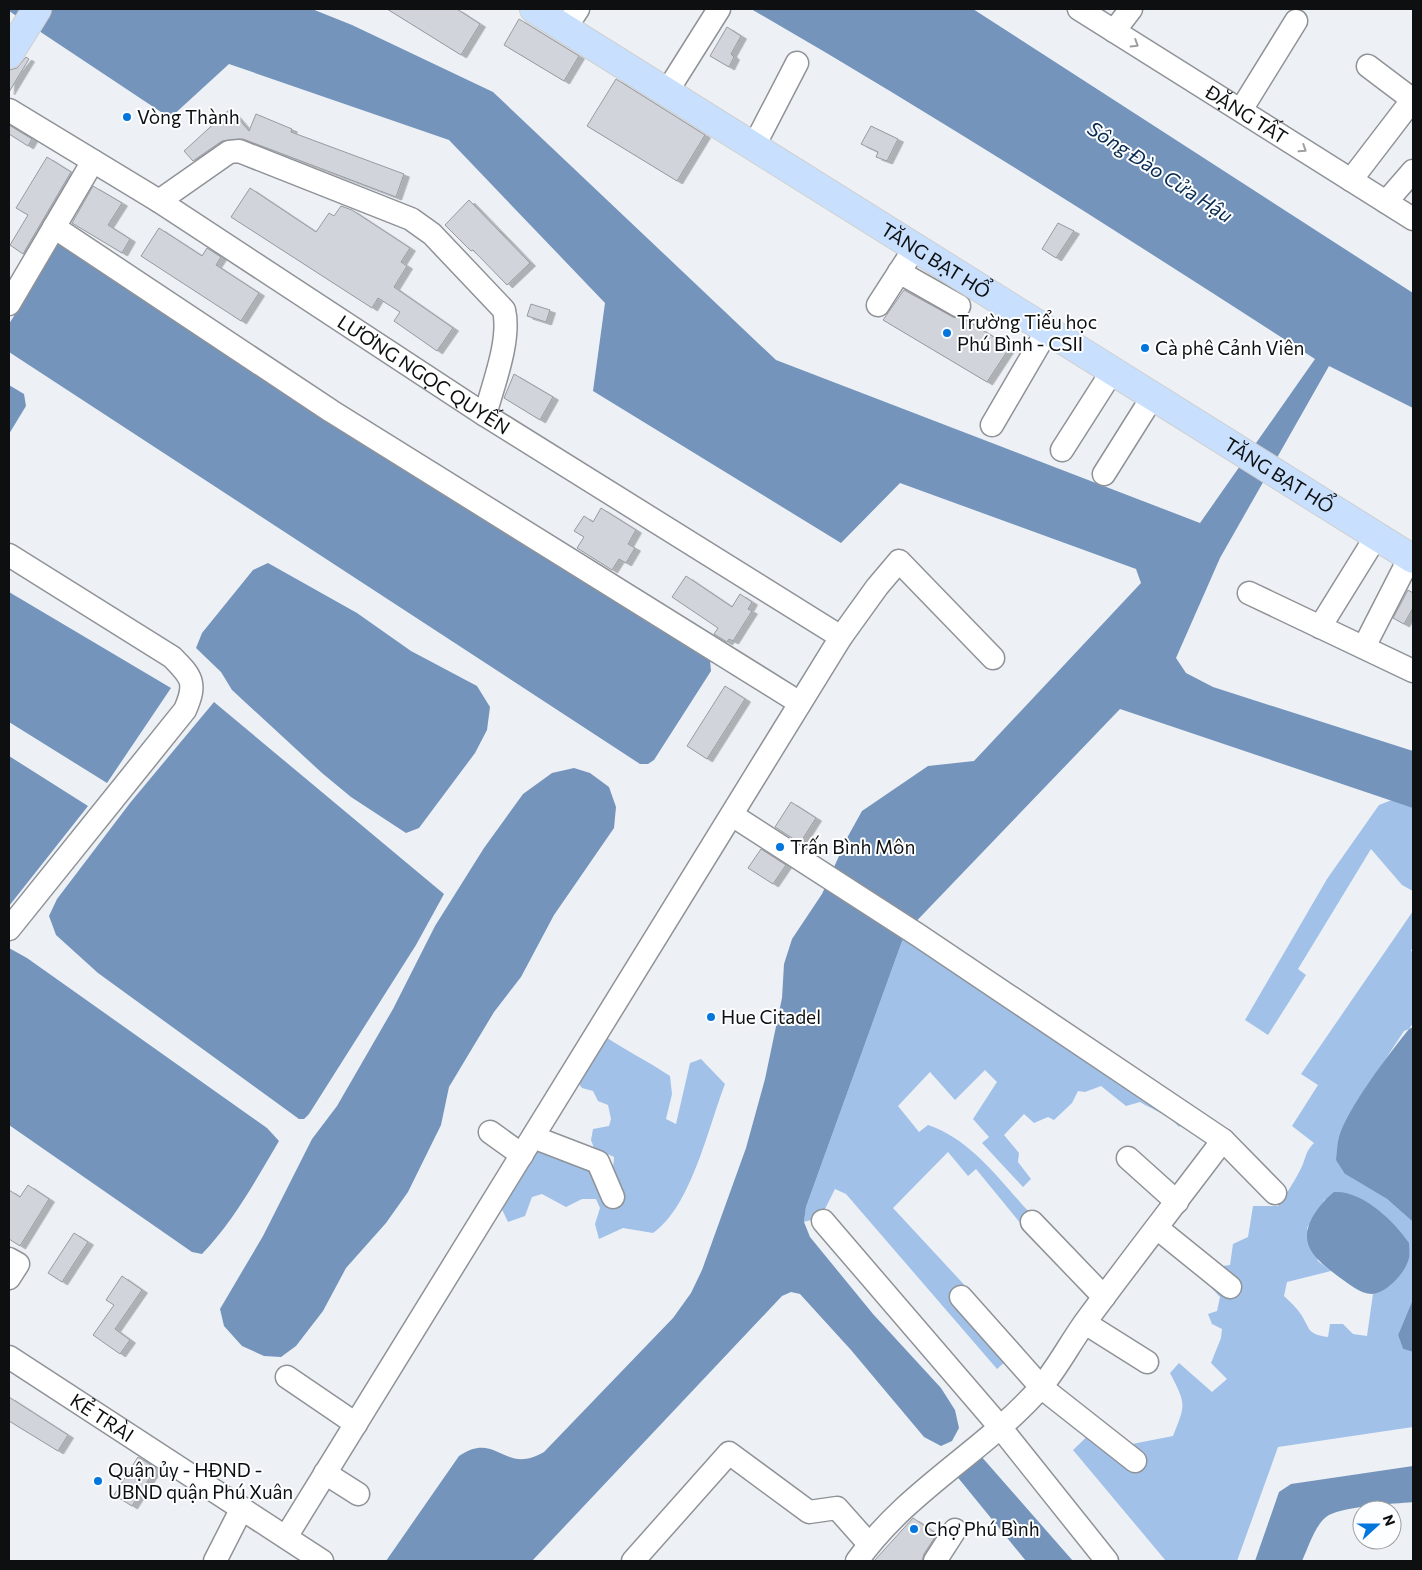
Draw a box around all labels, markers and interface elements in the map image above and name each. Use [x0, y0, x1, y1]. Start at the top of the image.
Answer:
one-way arrow [1130, 38, 1139, 48]
street label: ĐẶNG TẤT [1201, 79, 1292, 148]
place label: Vòng Thành [137, 105, 240, 128]
marker: Vòng Thành [121, 111, 133, 123]
water label: Sông Đào Cửa Hậu [1084, 115, 1237, 227]
one-way arrow [1297, 143, 1306, 153]
street label: TĂNG BẠT HỔ [877, 217, 997, 303]
street label: LƯƠNG NGỌC QUYẾN [334, 310, 514, 439]
place label: Trường Tiểu học Phú Bình - CSII [957, 310, 1097, 355]
marker: Trường Tiểu học Phú Bình - CSII [941, 327, 953, 339]
place label: Cà phê Cảnh Viên [1155, 336, 1304, 359]
marker: Cà phê Cảnh Viên [1139, 342, 1151, 354]
street label: TĂNG BẠT HỔ [1220, 432, 1340, 518]
place label: Trấn Bình Môn [790, 835, 915, 858]
marker: Trấn Bình Môn [774, 841, 786, 853]
place label: Hue Citadel [721, 1005, 821, 1028]
marker: Hue Citadel [705, 1011, 717, 1023]
street label: KẺ TRÀI [66, 1388, 138, 1446]
place label: Quận ủy - HĐND - UBND quận Phú Xuân [108, 1458, 293, 1503]
marker: Quận ủy - HĐND - UBND quận Phú Xuân [92, 1475, 104, 1487]
north arrow [1352, 1500, 1402, 1550]
text: N [1380, 1512, 1399, 1528]
place label: Chợ Phú Bình [924, 1517, 1040, 1540]
marker: Chợ Phú Bình [908, 1523, 920, 1535]

